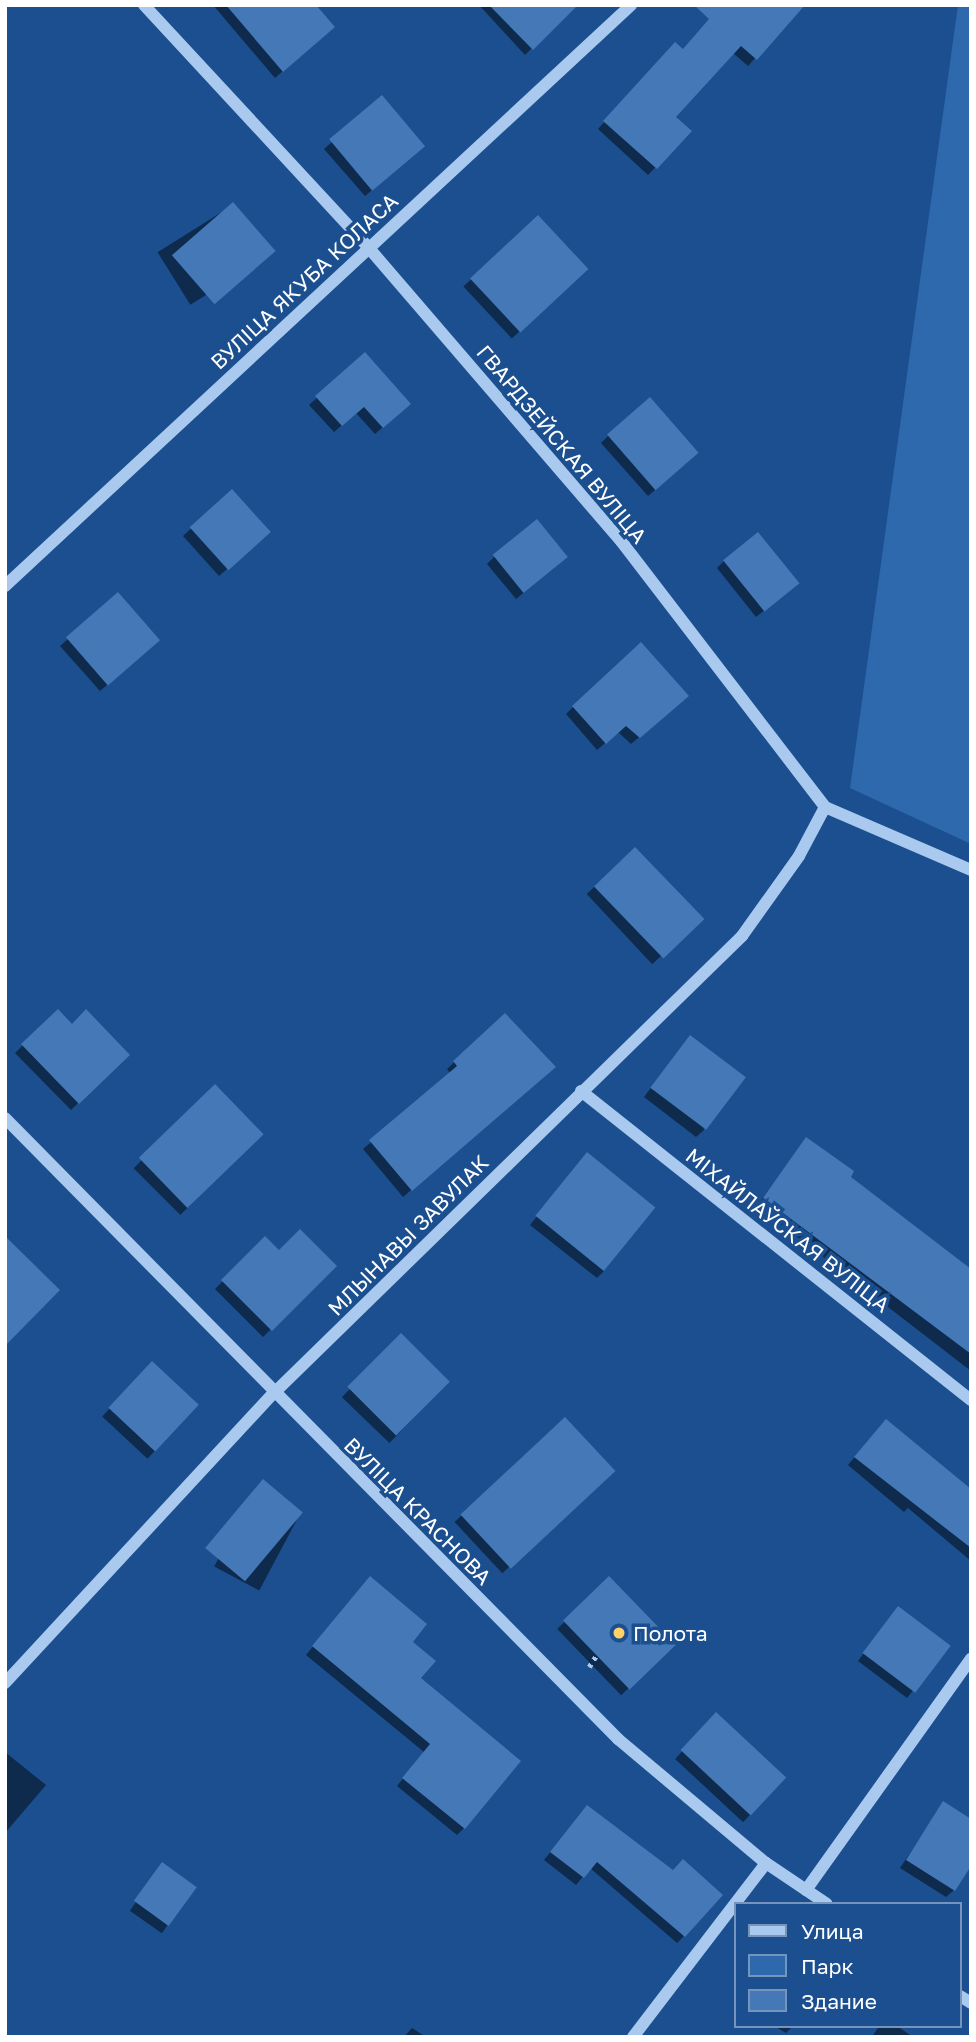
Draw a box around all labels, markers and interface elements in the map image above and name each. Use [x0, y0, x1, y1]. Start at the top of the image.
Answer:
street label: ВУЛІЦА ЯКУБА КОЛАСА [205, 188, 403, 374]
street label: ГВАРДЗЕЙСКАЯ ВУЛІЦА [472, 340, 652, 548]
street label: МІХАЙЛАЎСКАЯ ВУЛІЦА [681, 1143, 895, 1317]
street label: МЛЫНАВЫ ЗАВУЛАК [322, 1149, 494, 1321]
street label: ВУЛІЦА КРАСНОВА [339, 1432, 497, 1590]
place label: Полота [633, 1620, 708, 1646]
marker: Полота [611, 1625, 627, 1641]
legend [734, 1902, 962, 2028]
text: Улица [801, 1918, 864, 1944]
text: Парк [801, 1953, 854, 1979]
text: Здание [801, 1988, 877, 2014]

